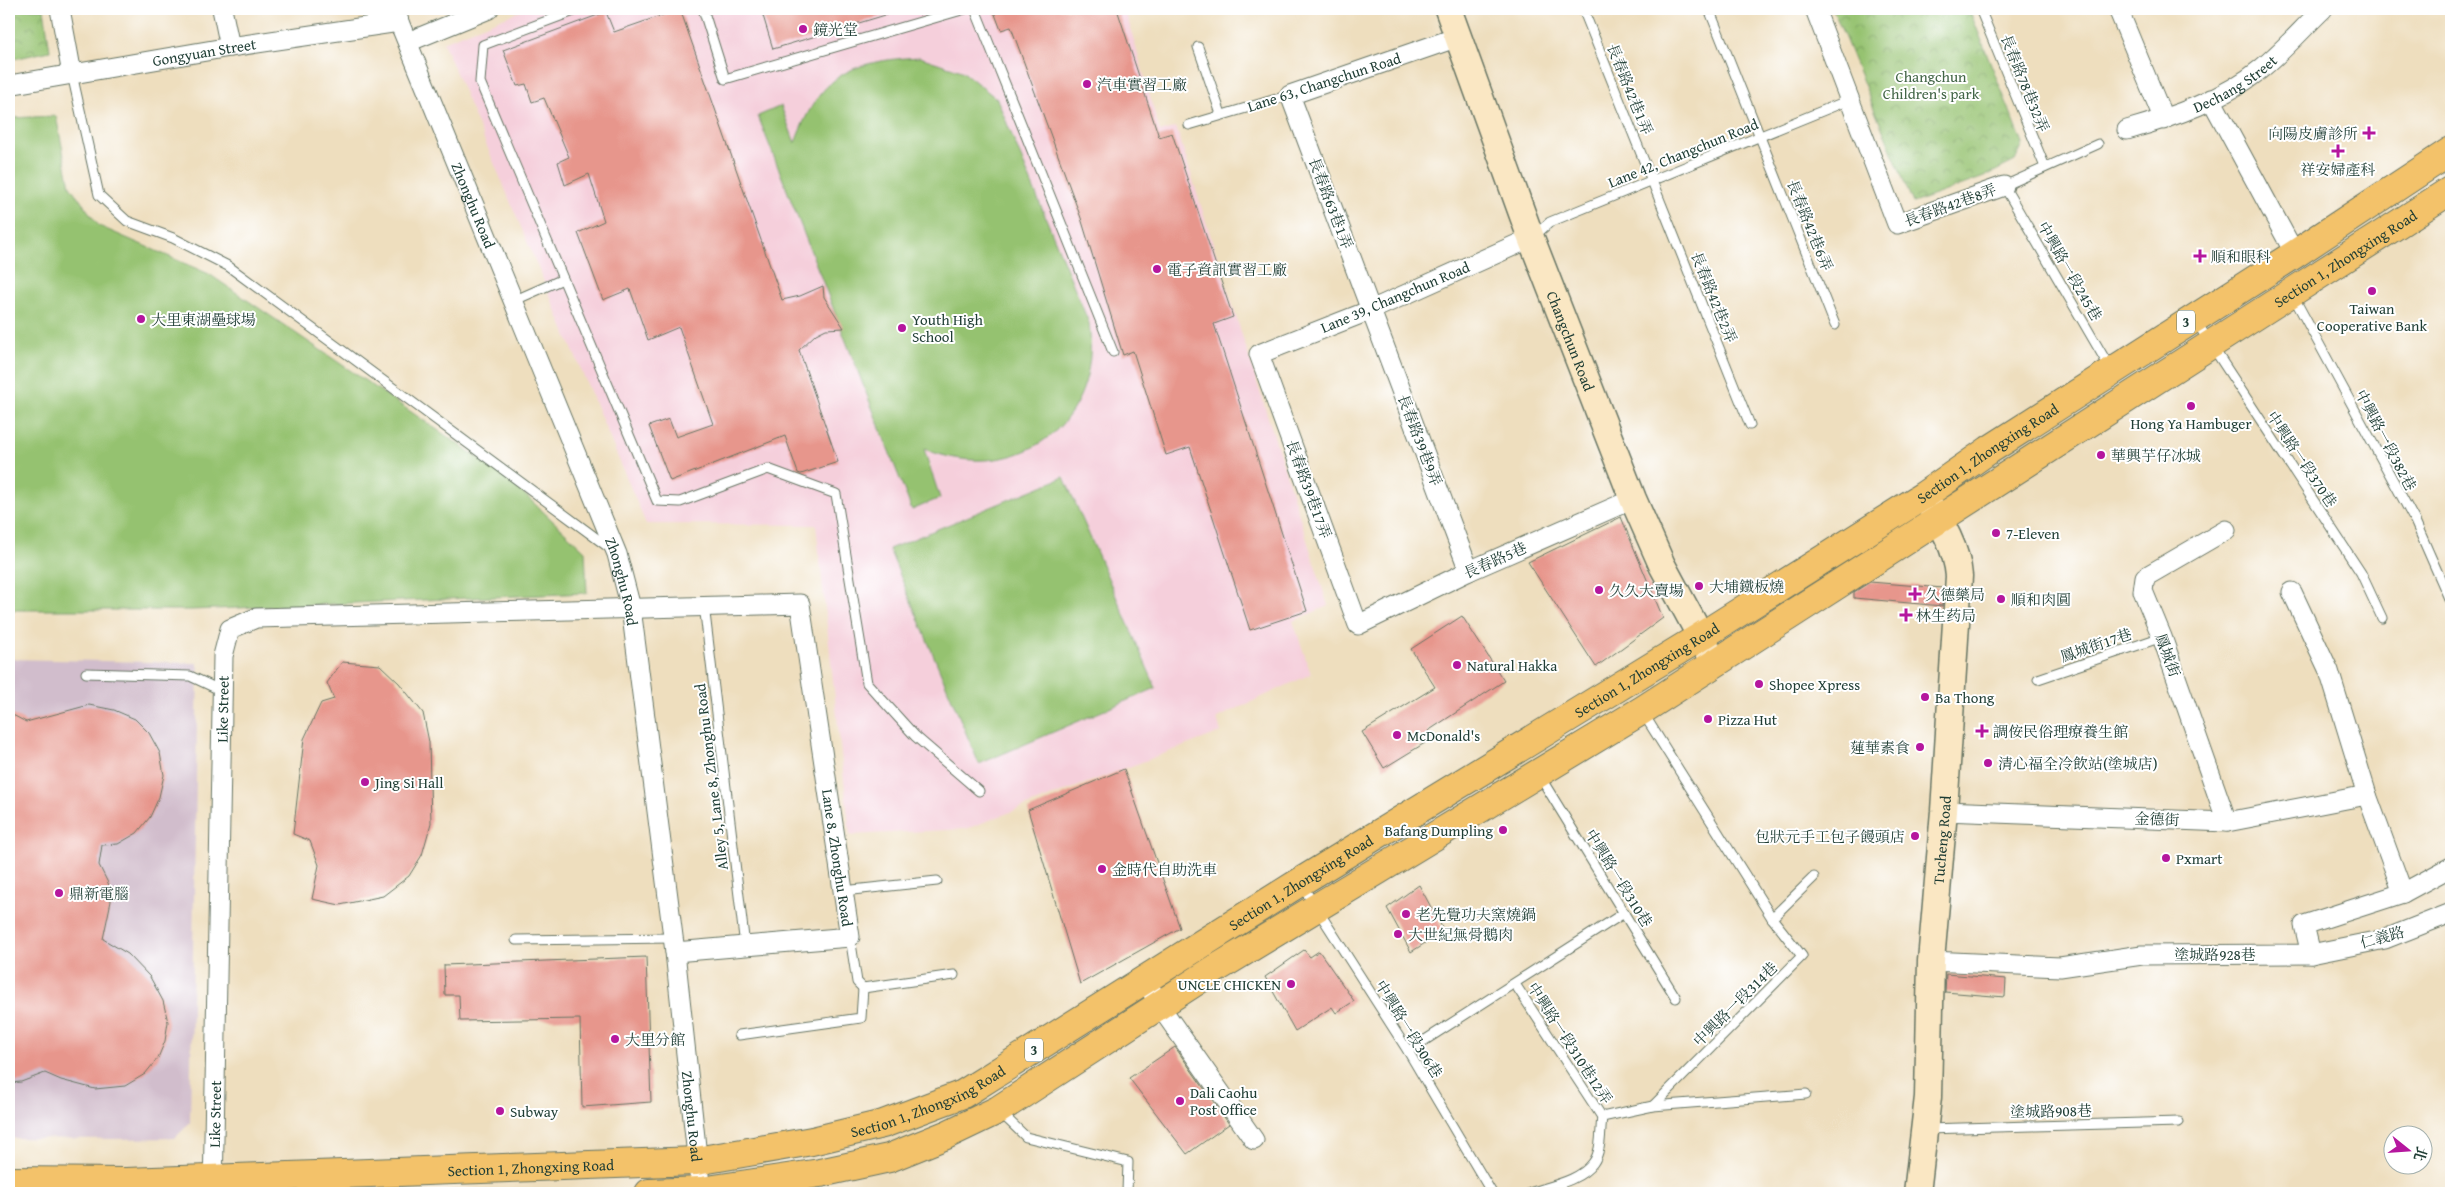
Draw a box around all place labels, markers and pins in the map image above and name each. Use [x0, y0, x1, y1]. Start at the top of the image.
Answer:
place label: 鏡光堂 [813, 19, 858, 40]
marker: 鏡光堂 [797, 23, 809, 35]
place label: 汽車實習工廠 [1097, 74, 1187, 95]
marker: 汽車實習工廠 [1081, 78, 1093, 90]
place label: 向陽皮膚診所 [2268, 123, 2358, 144]
marker: 向陽皮膚診所 [2362, 126, 2376, 140]
marker: 祥安婦產科 [2331, 144, 2345, 158]
place label: 祥安婦產科 [2300, 159, 2376, 180]
place label: 順和眼科 [2211, 246, 2271, 267]
marker: 順和眼科 [2193, 249, 2207, 263]
place label: 電子資訊實習工廠 [1167, 259, 1287, 280]
marker: 電子資訊實習工廠 [1151, 263, 1163, 275]
marker: Taiwan Cooperative Bank [2366, 285, 2378, 297]
place label: Taiwan Cooperative Bank [2317, 298, 2428, 336]
place label: 大里東湖壘球場 [151, 309, 256, 330]
place label: Youth High School [912, 309, 984, 347]
marker: 大里東湖壘球場 [135, 313, 147, 325]
marker: Youth High School [896, 322, 908, 334]
marker: Hong Ya Hambuger [2185, 400, 2197, 412]
place label: Hong Ya Hambuger [2130, 413, 2252, 434]
place label: 華興芋仔冰城 [2111, 445, 2201, 466]
marker: 華興芋仔冰城 [2095, 449, 2107, 461]
place label: 7-Eleven [2006, 523, 2060, 544]
marker: 7-Eleven [1990, 527, 2002, 539]
place label: 大埔鐵板燒 [1709, 576, 1784, 597]
place label: 久久大賣場 [1609, 580, 1684, 601]
marker: 大埔鐵板燒 [1693, 580, 1705, 592]
marker: 久久大賣場 [1593, 584, 1605, 596]
place label: 久德藥局 [1925, 584, 1985, 605]
marker: 久德藥局 [1909, 588, 1921, 600]
place label: 順和肉圓 [2011, 589, 2071, 610]
marker: 順和肉圓 [1995, 593, 2007, 605]
place label: 林生药局 [1916, 605, 1976, 626]
marker: 林生药局 [1900, 609, 1912, 621]
place label: Natural Hakka [1467, 655, 1557, 676]
marker: Natural Hakka [1451, 659, 1463, 671]
place label: Shopee Xpress [1769, 674, 1860, 695]
marker: Shopee Xpress [1753, 678, 1765, 690]
place label: Ba Thong [1935, 687, 1995, 708]
marker: Ba Thong [1919, 691, 1931, 703]
place label: Pizza Hut [1718, 709, 1778, 730]
marker: Pizza Hut [1702, 713, 1714, 725]
place label: 調侒民俗理療養生館 [1993, 721, 2128, 742]
marker: 調侒民俗理療養生館 [1975, 724, 1989, 738]
place label: McDonald's [1407, 725, 1480, 746]
marker: McDonald's [1391, 729, 1403, 741]
place label: 蓮華素食 [1850, 737, 1910, 758]
marker: 蓮華素食 [1914, 741, 1926, 753]
place label: 清心福全冷飲站(塗城店) [1998, 753, 2158, 774]
marker: 清心福全冷飲站(塗城店) [1982, 757, 1994, 769]
place label: Jing Si Hall [373, 772, 443, 793]
marker: Jing Si Hall [359, 776, 371, 788]
place label: Bafang Dumpling [1384, 820, 1494, 841]
marker: Bafang Dumpling [1497, 824, 1509, 836]
place label: 包狀元手工包子饅頭店 [1755, 826, 1905, 847]
marker: 包狀元手工包子饅頭店 [1909, 830, 1921, 842]
place label: Pxmart [2176, 848, 2223, 869]
marker: Pxmart [2160, 852, 2172, 864]
place label: 金時代自助洗車 [1112, 859, 1217, 880]
marker: 金時代自助洗車 [1096, 863, 1108, 875]
place label: 鼎新電腦 [69, 883, 129, 904]
marker: 鼎新電腦 [53, 887, 65, 899]
place label: 老先覺功夫窯燒鍋 [1416, 904, 1536, 925]
marker: 老先覺功夫窯燒鍋 [1400, 908, 1412, 920]
place label: 大世紀無骨鵝肉 [1408, 924, 1513, 945]
marker: 大世紀無骨鵝肉 [1392, 928, 1404, 940]
place label: UNCLE CHICKEN [1178, 974, 1281, 995]
marker: UNCLE CHICKEN [1285, 978, 1297, 990]
place label: 大里分館 [625, 1029, 685, 1050]
marker: 大里分館 [609, 1033, 621, 1045]
place label: Dali Caohu Post Office [1190, 1082, 1258, 1120]
marker: Dali Caohu Post Office [1174, 1095, 1186, 1107]
place label: Subway [510, 1101, 559, 1122]
marker: Subway [494, 1105, 506, 1117]

